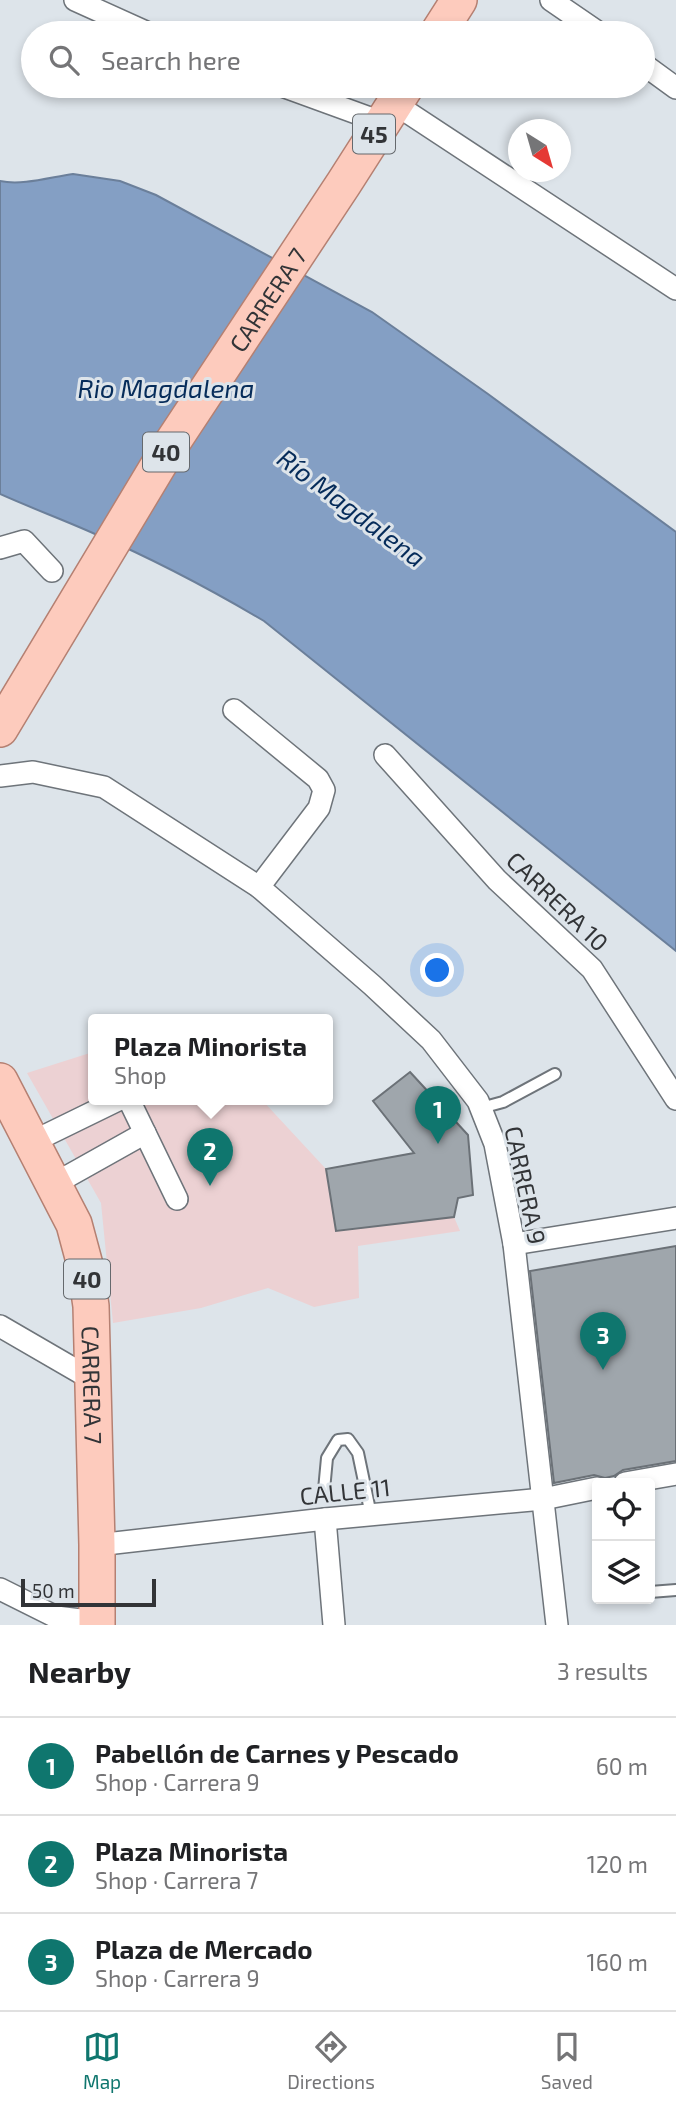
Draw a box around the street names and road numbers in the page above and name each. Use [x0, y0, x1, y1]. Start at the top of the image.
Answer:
road number: 45 [353, 114, 395, 154]
street label: CARRERA 7 [222, 242, 312, 357]
road number: 40 [143, 432, 189, 472]
street label: CARRERA 10 [501, 845, 615, 957]
street label: CARRERA 9 [499, 1123, 553, 1247]
road number: 40 [64, 1260, 110, 1298]
street label: CARRERA 7 [77, 1325, 109, 1445]
street label: CALLE 11 [298, 1472, 392, 1510]

